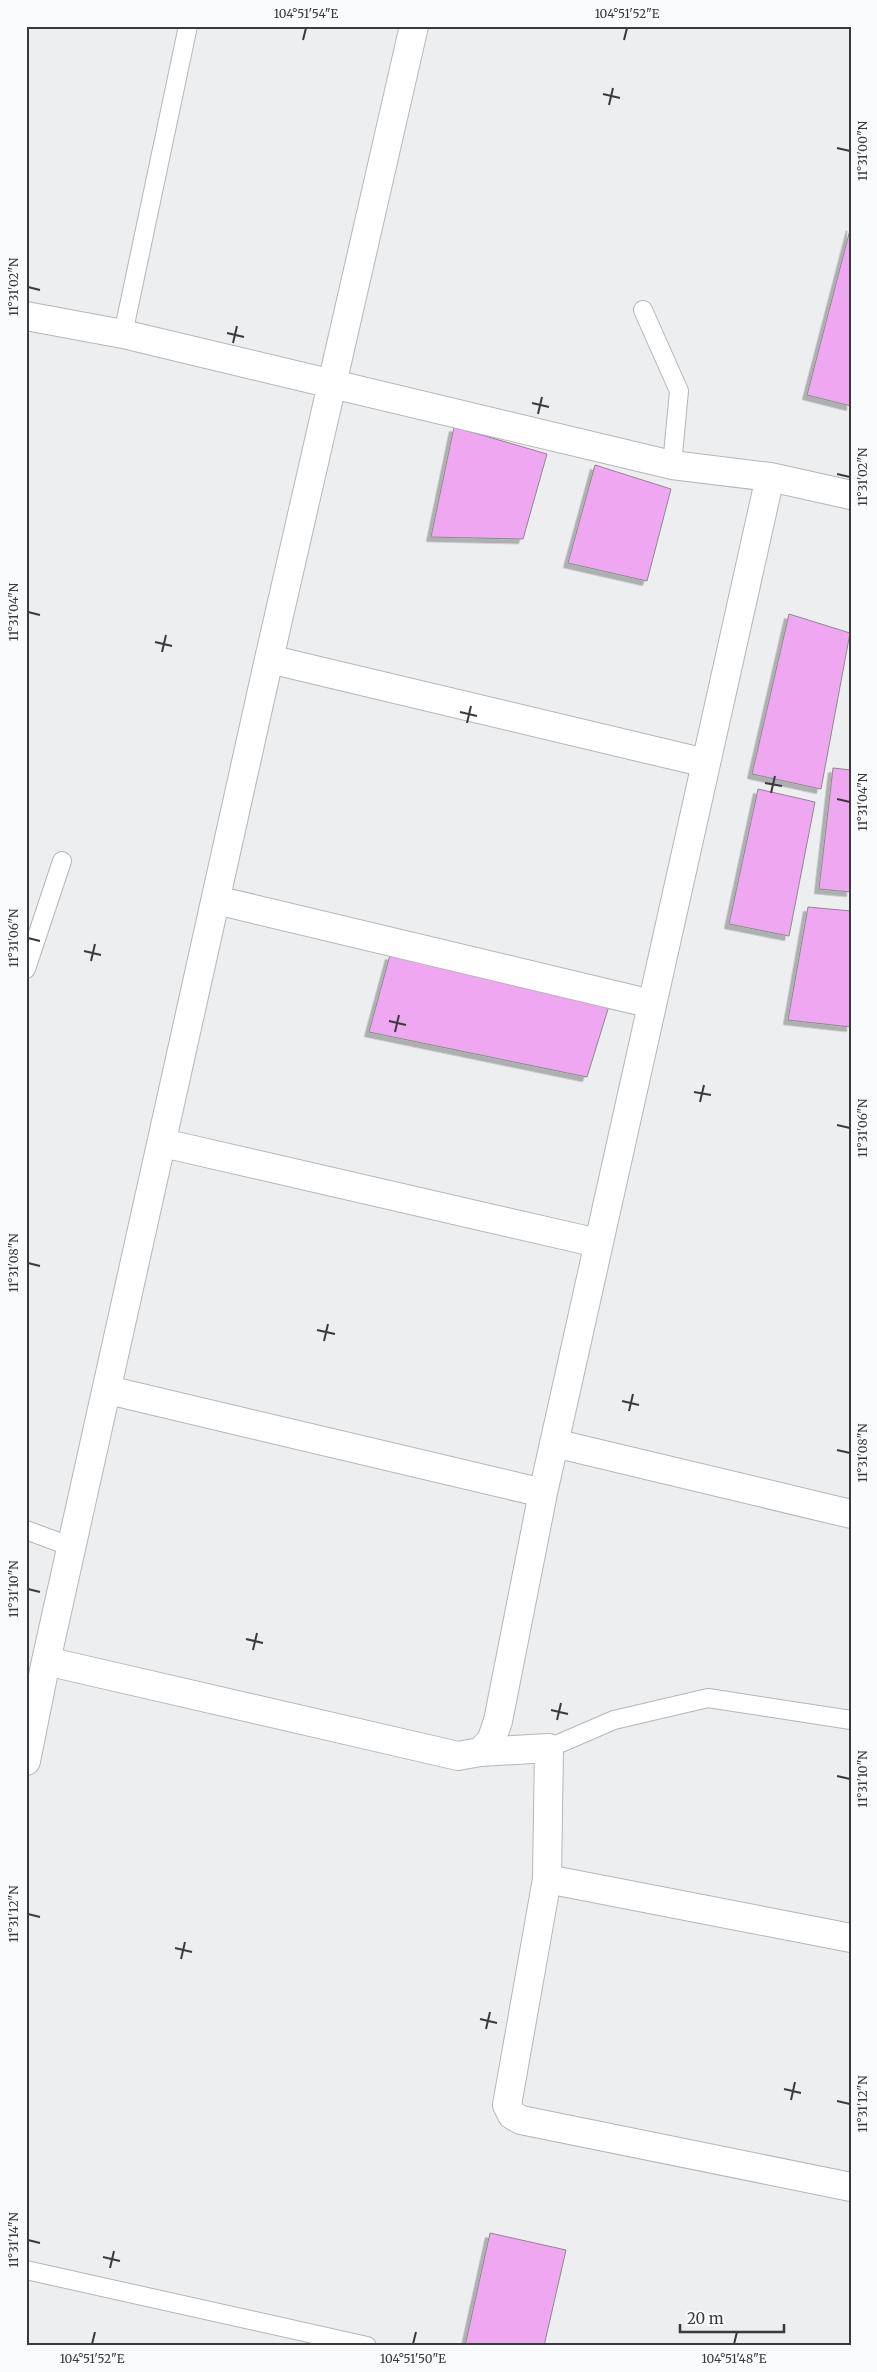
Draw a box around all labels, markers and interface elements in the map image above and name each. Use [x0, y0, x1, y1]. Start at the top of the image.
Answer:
text: 104°51'54"E [274, 6, 339, 21]
text: 104°51'52"E [595, 6, 660, 21]
text: 11°31'00"N [855, 120, 870, 181]
text: 11°31'02"N [6, 257, 21, 316]
text: 11°31'02"N [855, 447, 870, 506]
text: 11°31'04"N [6, 582, 21, 641]
text: 11°31'04"N [855, 772, 870, 831]
text: 11°31'06"N [6, 908, 21, 967]
text: 11°31'06"N [855, 1098, 870, 1157]
text: 11°31'08"N [6, 1233, 21, 1293]
text: 11°31'08"N [855, 1423, 870, 1483]
text: 11°31'10"N [6, 1560, 21, 1618]
text: 11°31'10"N [855, 1750, 870, 1808]
text: 11°31'12"N [6, 1885, 21, 1942]
text: 11°31'12"N [855, 2075, 870, 2132]
text: 11°31'14"N [6, 2211, 21, 2268]
scale bar [680, 2302, 783, 2334]
text: 20 m [687, 2309, 724, 2328]
text: 104°51'52"E [60, 2351, 125, 2366]
text: 104°51'50"E [380, 2351, 446, 2366]
text: 104°51'48"E [702, 2351, 767, 2366]

